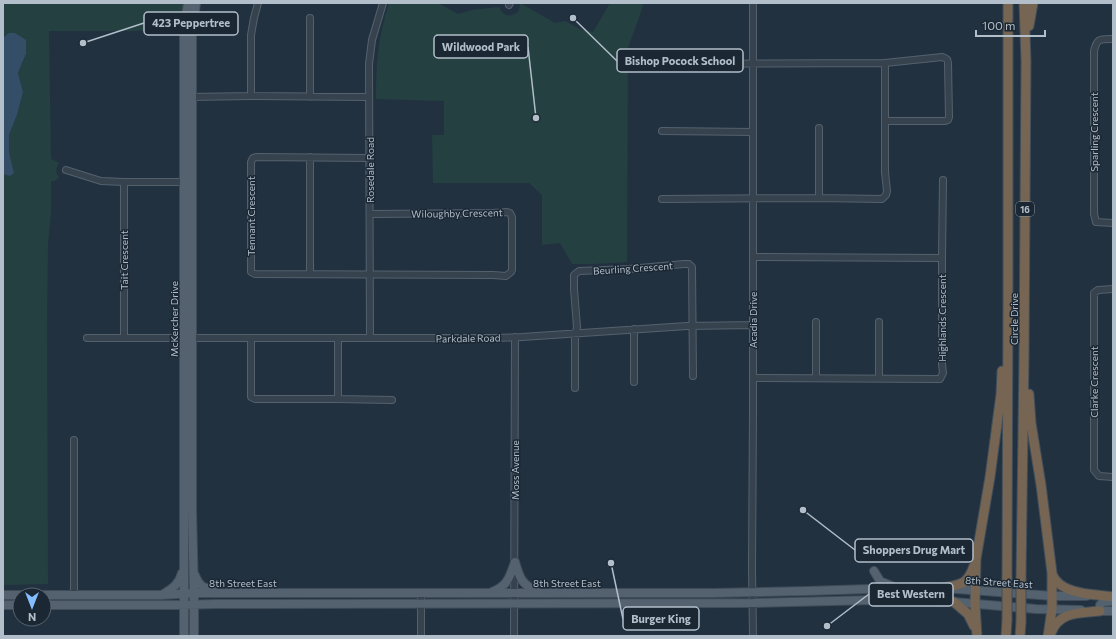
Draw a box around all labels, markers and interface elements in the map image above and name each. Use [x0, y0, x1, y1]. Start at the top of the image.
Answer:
callout: 423 Peppertree [144, 12, 238, 35]
scale bar [976, 12, 1045, 38]
text: 423 Peppertree [152, 16, 230, 29]
text: 100 m [982, 18, 1016, 32]
callout: Wildwood Park [434, 35, 528, 58]
text: Wildwood Park [442, 40, 521, 53]
callout: Bishop Pocock School [617, 49, 743, 72]
text: Bishop Pocock School [625, 54, 735, 67]
street label: Sparling Crescent [1088, 92, 1100, 172]
street label: Rosedale Road [364, 137, 376, 203]
street label: Tennant Crescent [245, 176, 257, 256]
road number: 16 [1016, 202, 1034, 216]
street label: Wiloughby Crescent [411, 206, 503, 220]
street label: Tait Crescent [118, 230, 130, 290]
street label: Beurling Crescent [593, 259, 673, 277]
street label: Highlands Crescent [936, 274, 948, 362]
street label: McKercher Drive [168, 281, 180, 357]
street label: Acadia Drive [747, 292, 759, 348]
street label: Circle Drive [1008, 293, 1020, 345]
street label: Parkdale Road [435, 331, 501, 345]
street label: Clarke Crescent [1088, 346, 1100, 418]
street label: Moss Avenue [509, 440, 521, 500]
callout: Shoppers Drug Mart [855, 539, 973, 562]
text: Shoppers Drug Mart [863, 543, 966, 556]
street label: 8th Street East [965, 574, 1033, 590]
street label: 8th Street East [209, 577, 277, 589]
street label: 8th Street East [533, 577, 601, 589]
callout: Best Western [869, 583, 953, 606]
north arrow [12, 587, 52, 627]
text: Best Western [877, 587, 945, 600]
callout: Burger King [623, 607, 699, 630]
text: N [28, 611, 36, 624]
text: Burger King [631, 612, 691, 625]

